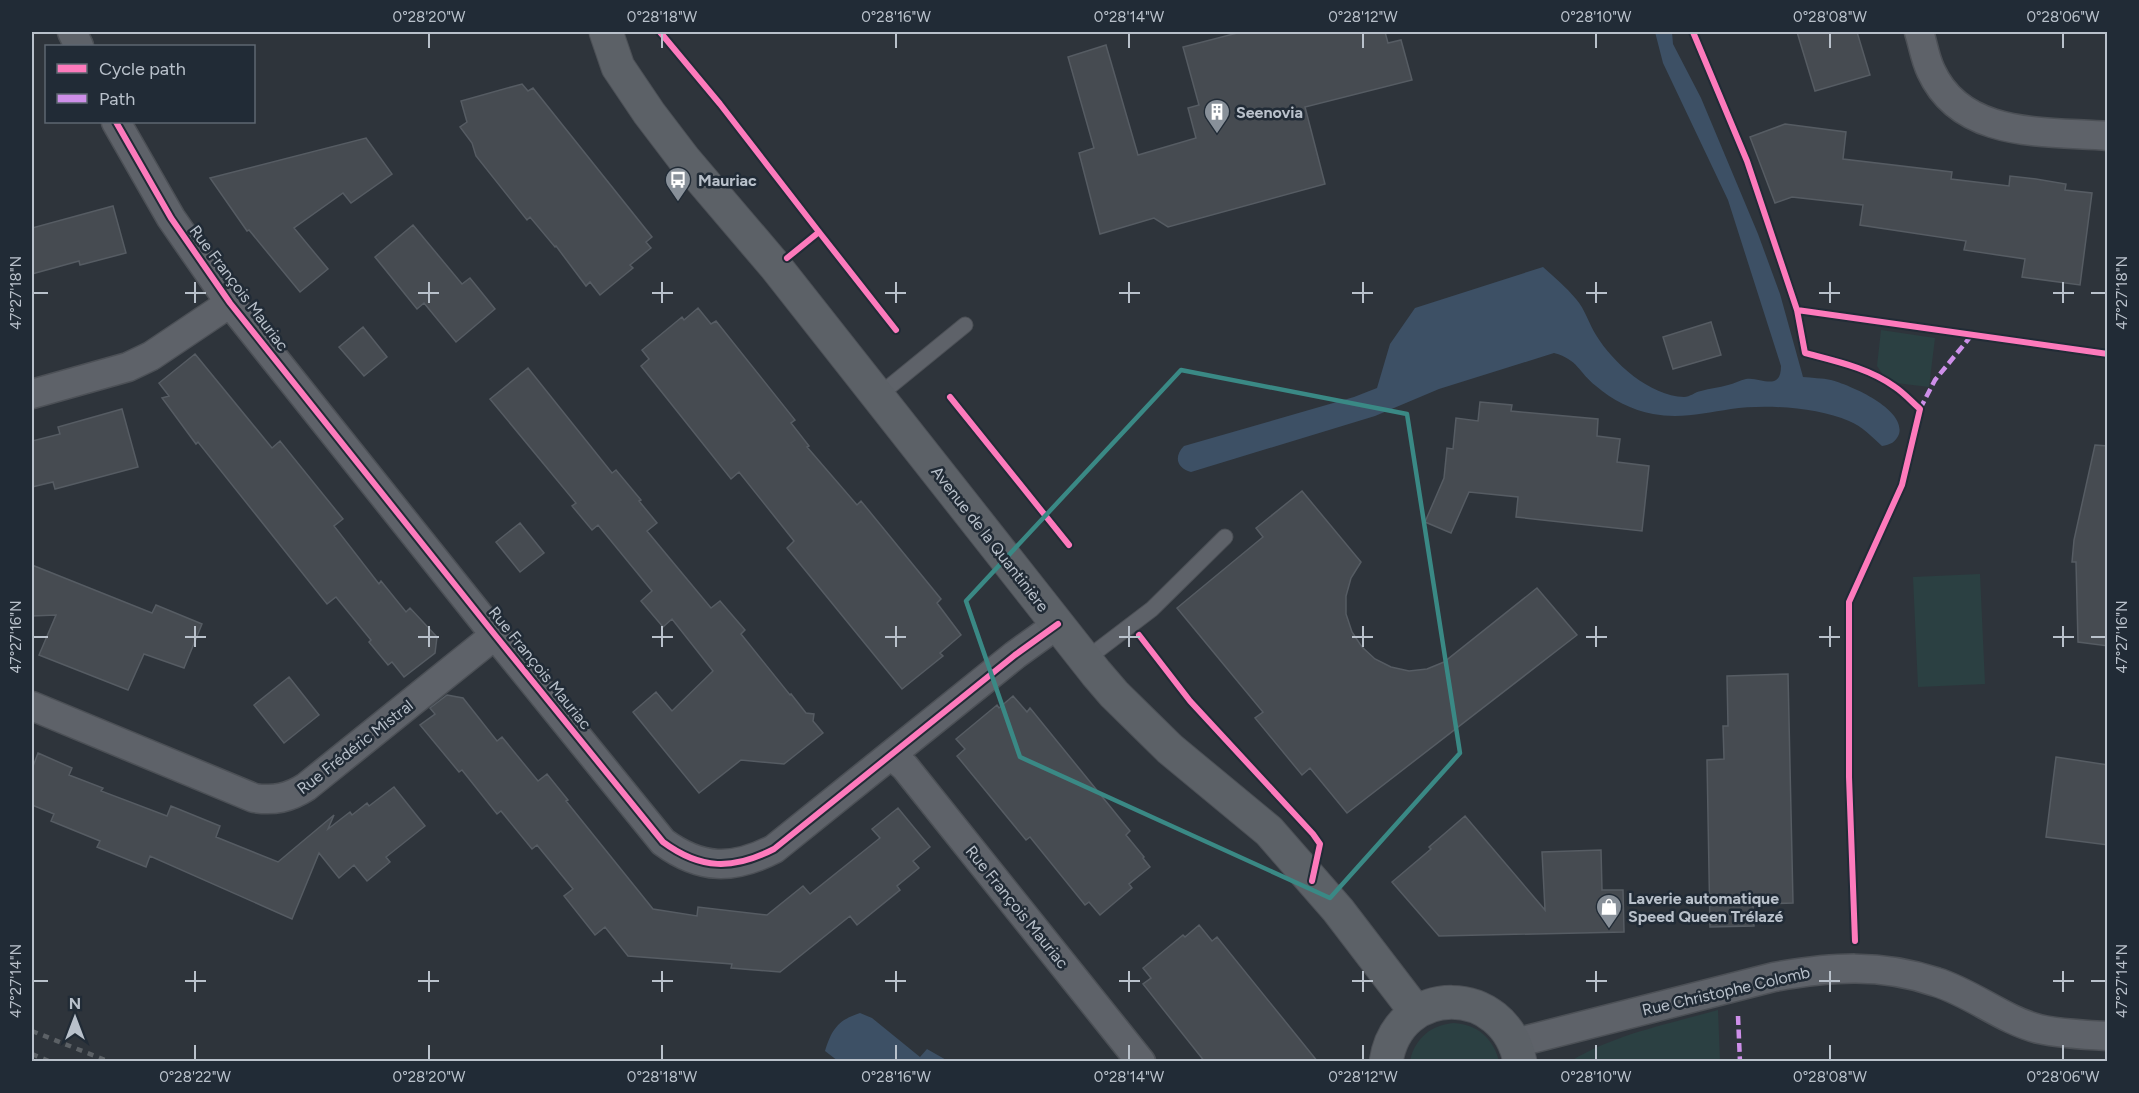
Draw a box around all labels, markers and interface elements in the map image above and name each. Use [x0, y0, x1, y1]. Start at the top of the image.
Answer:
text: 0°28'20"W [393, 8, 466, 26]
text: 0°28'18"W [627, 8, 698, 26]
text: 0°28'16"W [861, 8, 931, 26]
text: 0°28'14"W [1094, 8, 1165, 26]
text: 0°28'12"W [1328, 8, 1398, 26]
text: 0°28'10"W [1561, 8, 1632, 26]
text: 0°28'08"W [1793, 8, 1867, 26]
text: 0°28'06"W [2026, 8, 2100, 26]
legend [45, 45, 255, 123]
text: Cycle path [99, 58, 186, 80]
text: Path [99, 88, 135, 110]
building icon: Seenovia [1202, 97, 1232, 135]
place label: Seenovia [1236, 103, 1303, 122]
bus stop icon: Mauriac [663, 165, 693, 203]
place label: Mauriac [698, 171, 757, 190]
street label: Rue François Mauriac [186, 221, 293, 355]
text: 47°27'18"N [7, 256, 25, 330]
text: 47°27'18"N [2113, 256, 2131, 330]
street label: Avenue de la Quantinière [927, 462, 1053, 616]
text: 47°27'16"N [7, 600, 25, 674]
text: 47°27'16"N [2113, 600, 2131, 674]
street label: Rue François Mauriac [485, 603, 596, 733]
street label: Rue Frédéric Mistral [293, 696, 417, 798]
street label: Rue François Mauriac [962, 842, 1073, 972]
place label: Laverie automatique Speed Queen Trélazé [1628, 889, 1784, 926]
shop icon: Laverie automatique Speed Queen Trélazé [1594, 892, 1624, 930]
text: 47°27'14"N [7, 944, 25, 1018]
text: 47°27'14"N [2113, 944, 2131, 1018]
street label: Rue Christophe Colomb [1640, 962, 1812, 1020]
north arrow [45, 988, 105, 1048]
text: N [69, 994, 81, 1013]
text: 0°28'22"W [159, 1068, 231, 1086]
text: 0°28'20"W [393, 1068, 466, 1086]
text: 0°28'18"W [627, 1068, 698, 1086]
text: 0°28'16"W [861, 1068, 931, 1086]
text: 0°28'14"W [1094, 1068, 1165, 1086]
text: 0°28'12"W [1328, 1068, 1398, 1086]
text: 0°28'10"W [1561, 1068, 1632, 1086]
text: 0°28'08"W [1793, 1068, 1867, 1086]
text: 0°28'06"W [2026, 1068, 2100, 1086]

